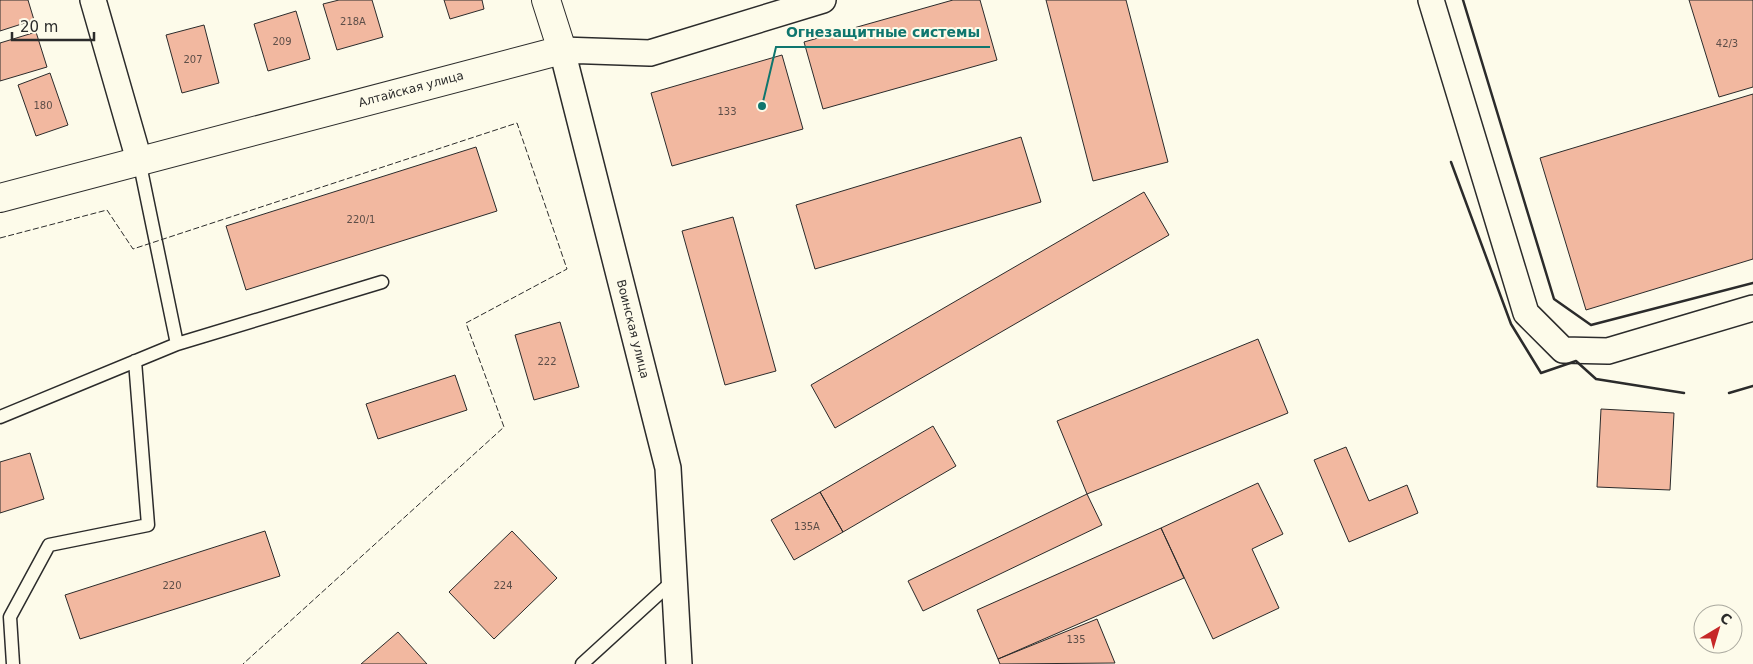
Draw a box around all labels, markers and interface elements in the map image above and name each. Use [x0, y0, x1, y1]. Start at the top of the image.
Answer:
scale bar [12, 10, 95, 42]
house number: 218А [340, 16, 366, 27]
text: 20 m [20, 18, 58, 36]
callout: Огнезащитные системы [776, 18, 990, 47]
text: Огнезащитные системы [786, 24, 980, 40]
house number: 209 [272, 36, 292, 47]
house number: 42/3 [1716, 38, 1738, 49]
house number: 207 [183, 54, 203, 65]
street label: Алтайская улица [357, 68, 465, 110]
house number: 180 [33, 100, 53, 111]
house number: 133 [717, 106, 737, 117]
house number: 220/1 [347, 214, 375, 225]
street label: Воинская улица [614, 278, 652, 380]
house number: 222 [537, 356, 557, 367]
house number: 135А [794, 521, 820, 532]
house number: 220 [162, 580, 182, 591]
house number: 224 [493, 580, 513, 591]
north arrow [1693, 604, 1743, 654]
text: С [1717, 609, 1735, 628]
house number: 135 [1066, 634, 1086, 645]

